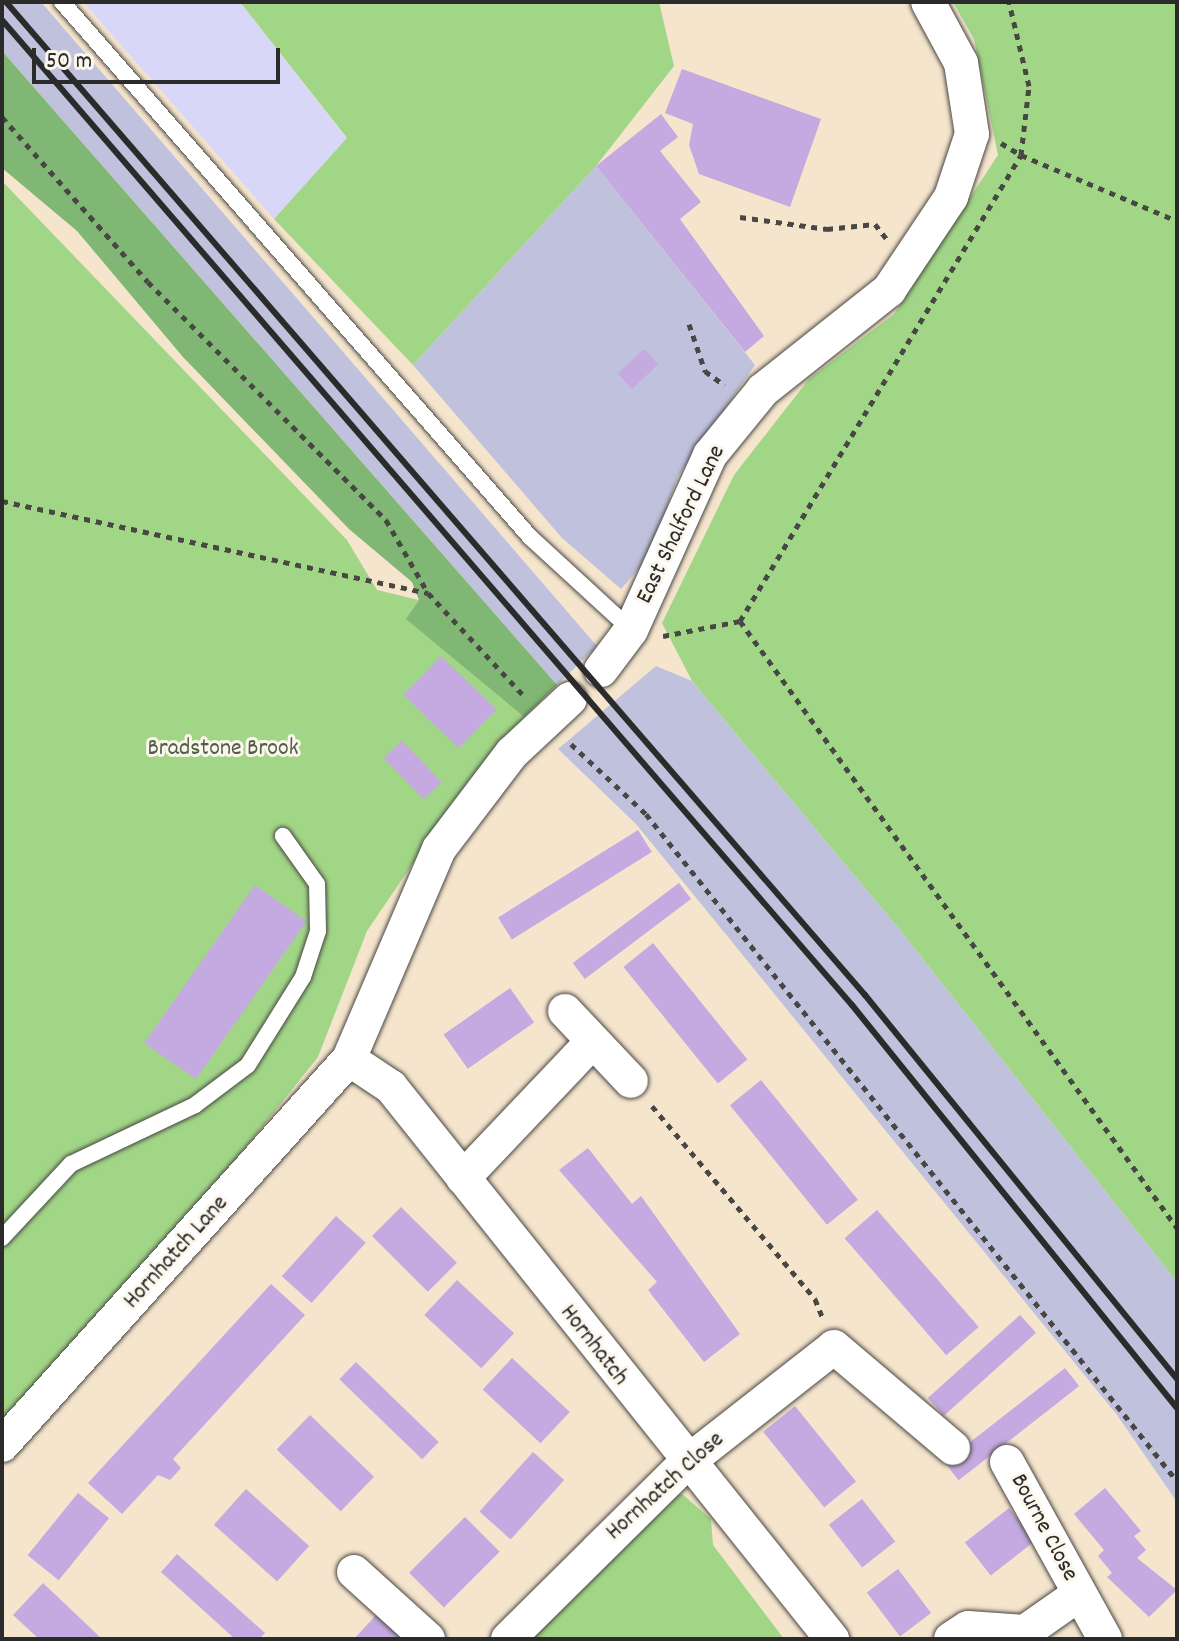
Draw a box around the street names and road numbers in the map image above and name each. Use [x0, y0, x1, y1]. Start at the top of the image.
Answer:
street label: East Shalford Lane [631, 441, 733, 609]
street label: Hornhatch Lane [118, 1190, 236, 1316]
street label: Hornhatch [552, 1300, 634, 1392]
street label: Hornhatch Close [601, 1426, 731, 1548]
street label: Bourne Close [1003, 1469, 1083, 1587]

